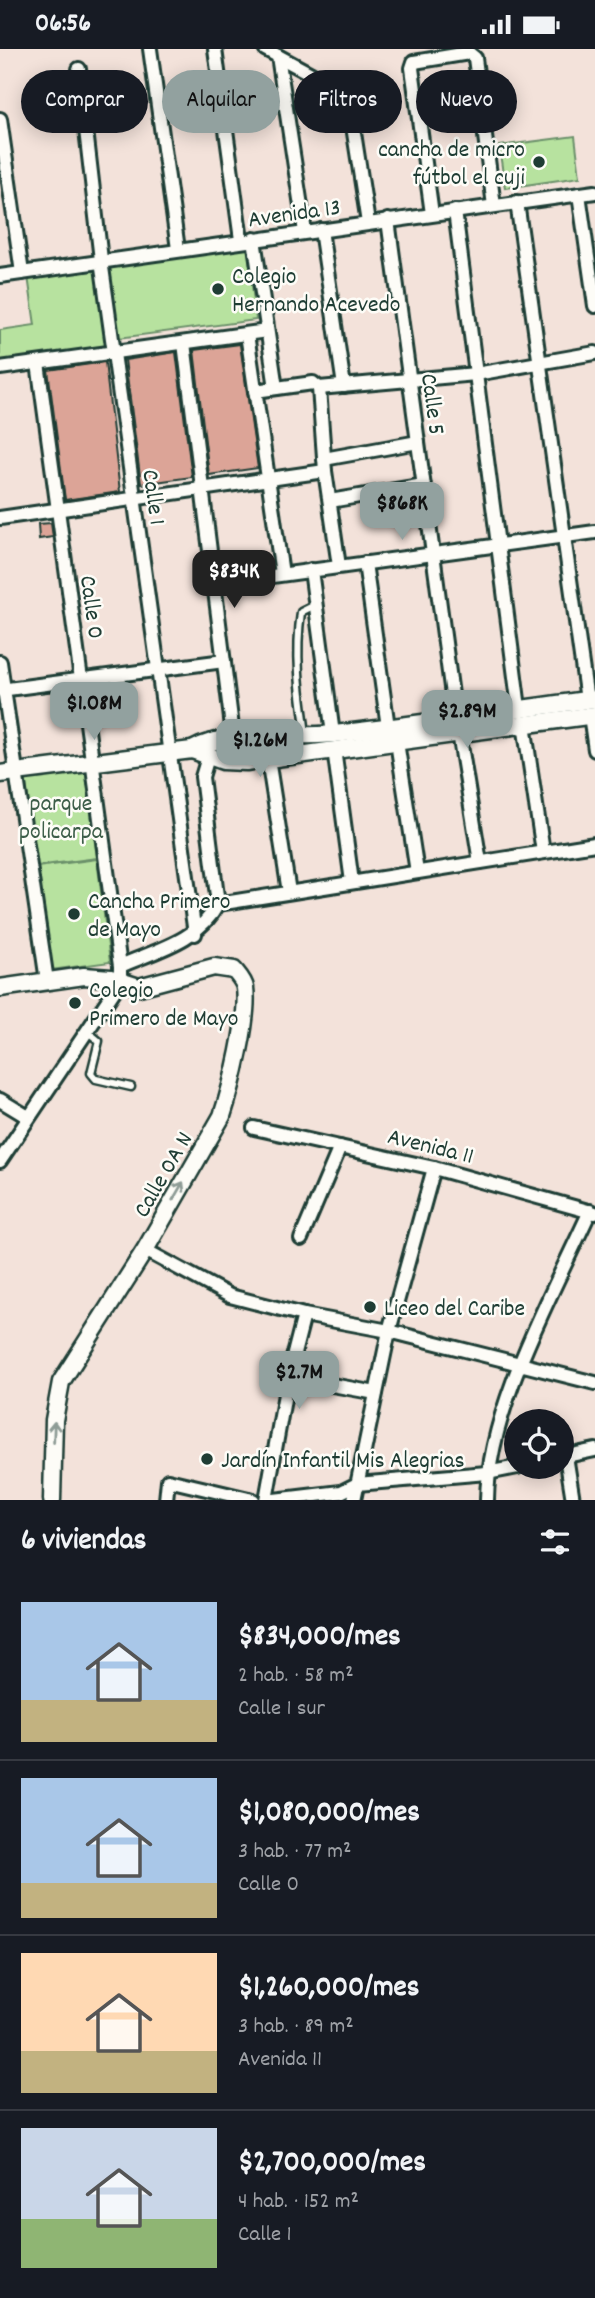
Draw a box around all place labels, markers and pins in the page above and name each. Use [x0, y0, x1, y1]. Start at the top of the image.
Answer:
place label: cancha de micro fútbol el cuji [378, 134, 525, 196]
marker: cancha de micro fútbol el cuji [531, 154, 547, 170]
place label: Colegio Hernando Acevedo [232, 261, 400, 323]
marker: Colegio Hernando Acevedo [210, 281, 226, 297]
pin: $868K [353, 483, 451, 542]
pin: $834K [185, 551, 283, 610]
pin: $1.08M [37, 683, 151, 742]
pin: $2.89M [410, 691, 524, 750]
pin: $1.26M [203, 719, 317, 779]
place label: Cancha Primero de Mayo [88, 886, 230, 948]
marker: Cancha Primero de Mayo [66, 906, 82, 922]
place label: Colegio Primero de Mayo [89, 975, 238, 1037]
marker: Colegio Primero de Mayo [67, 995, 83, 1011]
place label: Liceo del Caribe [384, 1293, 525, 1327]
marker: Liceo del Caribe [362, 1299, 378, 1315]
pin: $2.7M [250, 1351, 348, 1411]
place label: Jardín Infantil Mis Alegrias [221, 1445, 465, 1479]
marker: Jardín Infantil Mis Alegrias [199, 1451, 215, 1467]

